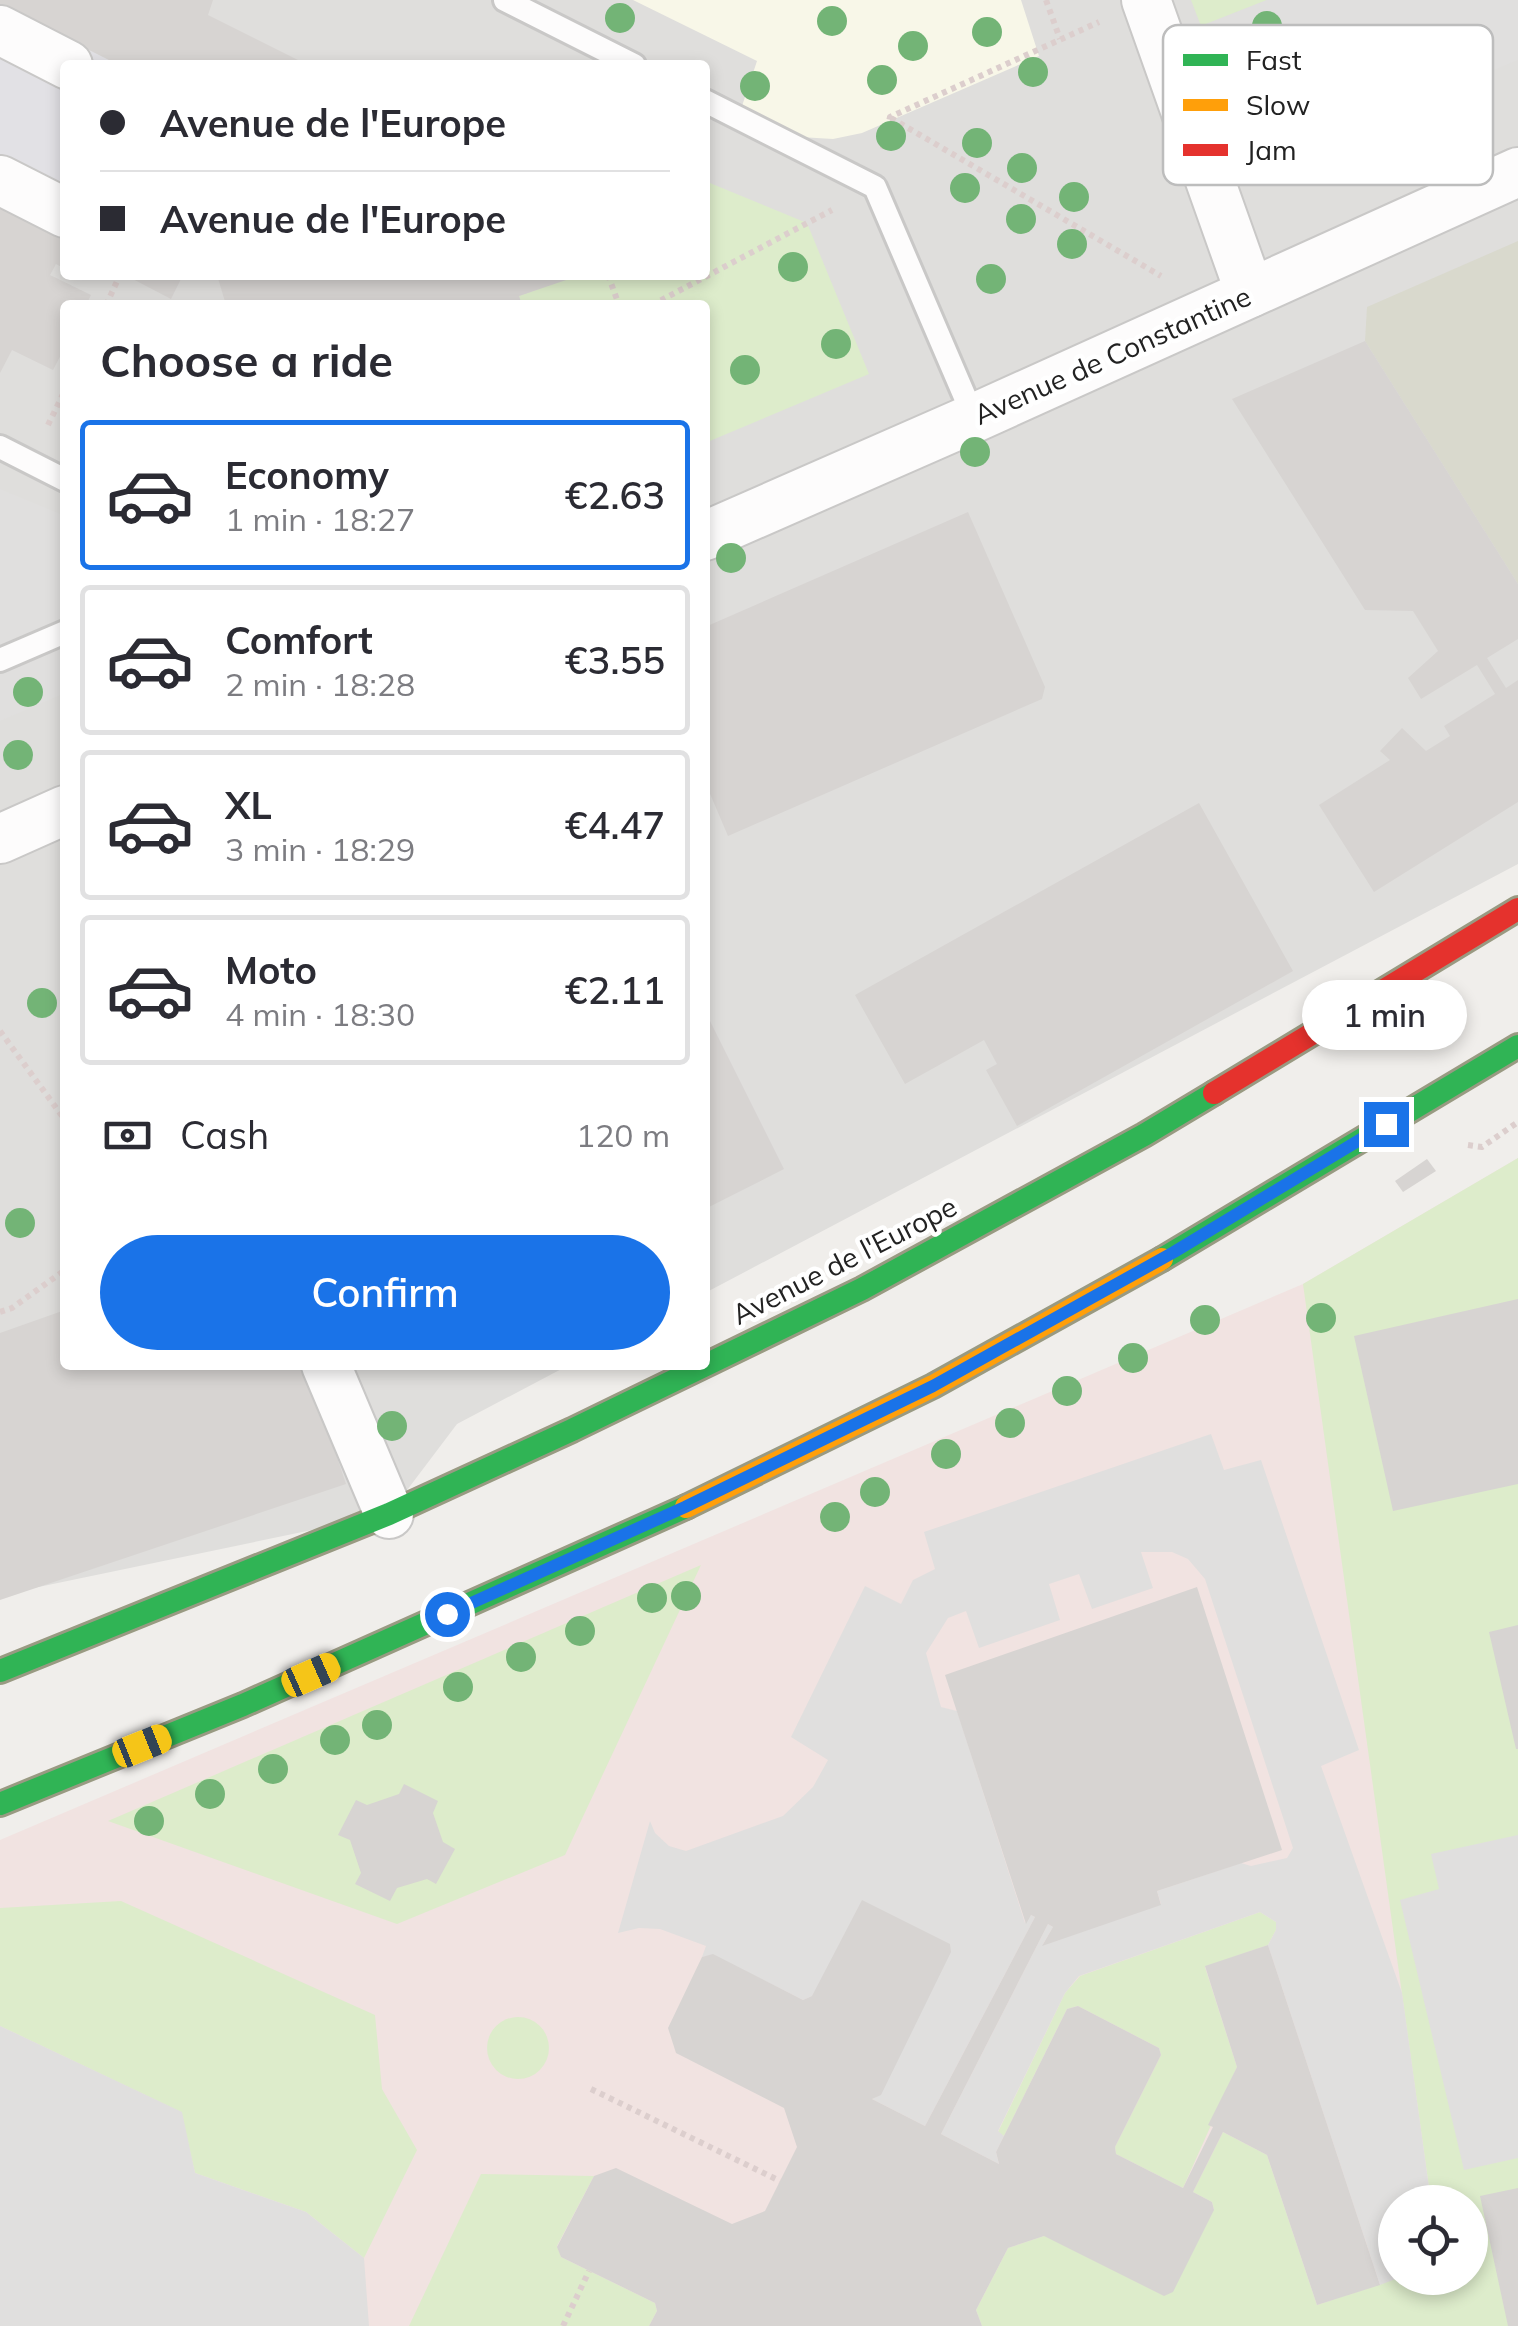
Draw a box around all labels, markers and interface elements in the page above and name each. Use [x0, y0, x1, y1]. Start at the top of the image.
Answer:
legend [1163, 25, 1493, 185]
text: Fast [1246, 42, 1302, 77]
text: Slow [1246, 87, 1310, 122]
text: Avenue de l'Europe [160, 99, 506, 147]
text: Jam [1246, 132, 1297, 167]
text: Avenue de l'Europe [160, 195, 506, 243]
street label: Avenue de Constantine [968, 278, 1256, 432]
text: Choose a ride [100, 332, 393, 388]
icon: car [105, 450, 195, 540]
text: Economy [225, 451, 389, 499]
text: €2.63 [565, 471, 665, 519]
text: 1 min · 18:27 [225, 499, 415, 539]
icon: car [105, 615, 195, 705]
text: Comfort [225, 616, 373, 664]
text: €3.55 [565, 636, 665, 684]
text: 2 min · 18:28 [225, 664, 415, 704]
icon: car [105, 780, 195, 870]
text: XL [225, 781, 272, 829]
text: €4.47 [565, 801, 665, 849]
text: 3 min · 18:29 [225, 829, 415, 869]
icon: car [105, 945, 195, 1035]
text: Moto [225, 946, 317, 994]
text: €2.11 [565, 966, 665, 1014]
callout: 1 min [1304, 979, 1468, 1049]
text: 4 min · 18:30 [225, 994, 415, 1034]
text: 1 min [1343, 995, 1426, 1035]
route end [1364, 1102, 1409, 1147]
icon: cash [100, 1108, 155, 1163]
text: Cash [180, 1111, 269, 1159]
text: 120 m [576, 1115, 670, 1155]
street label: Avenue de l'Europe [726, 1188, 962, 1332]
button: Confirm [100, 1235, 670, 1350]
route start [425, 1592, 470, 1637]
car [277, 1649, 345, 1701]
car [109, 1721, 175, 1771]
map controls [1378, 2185, 1488, 2295]
button: locate [1378, 2185, 1488, 2295]

